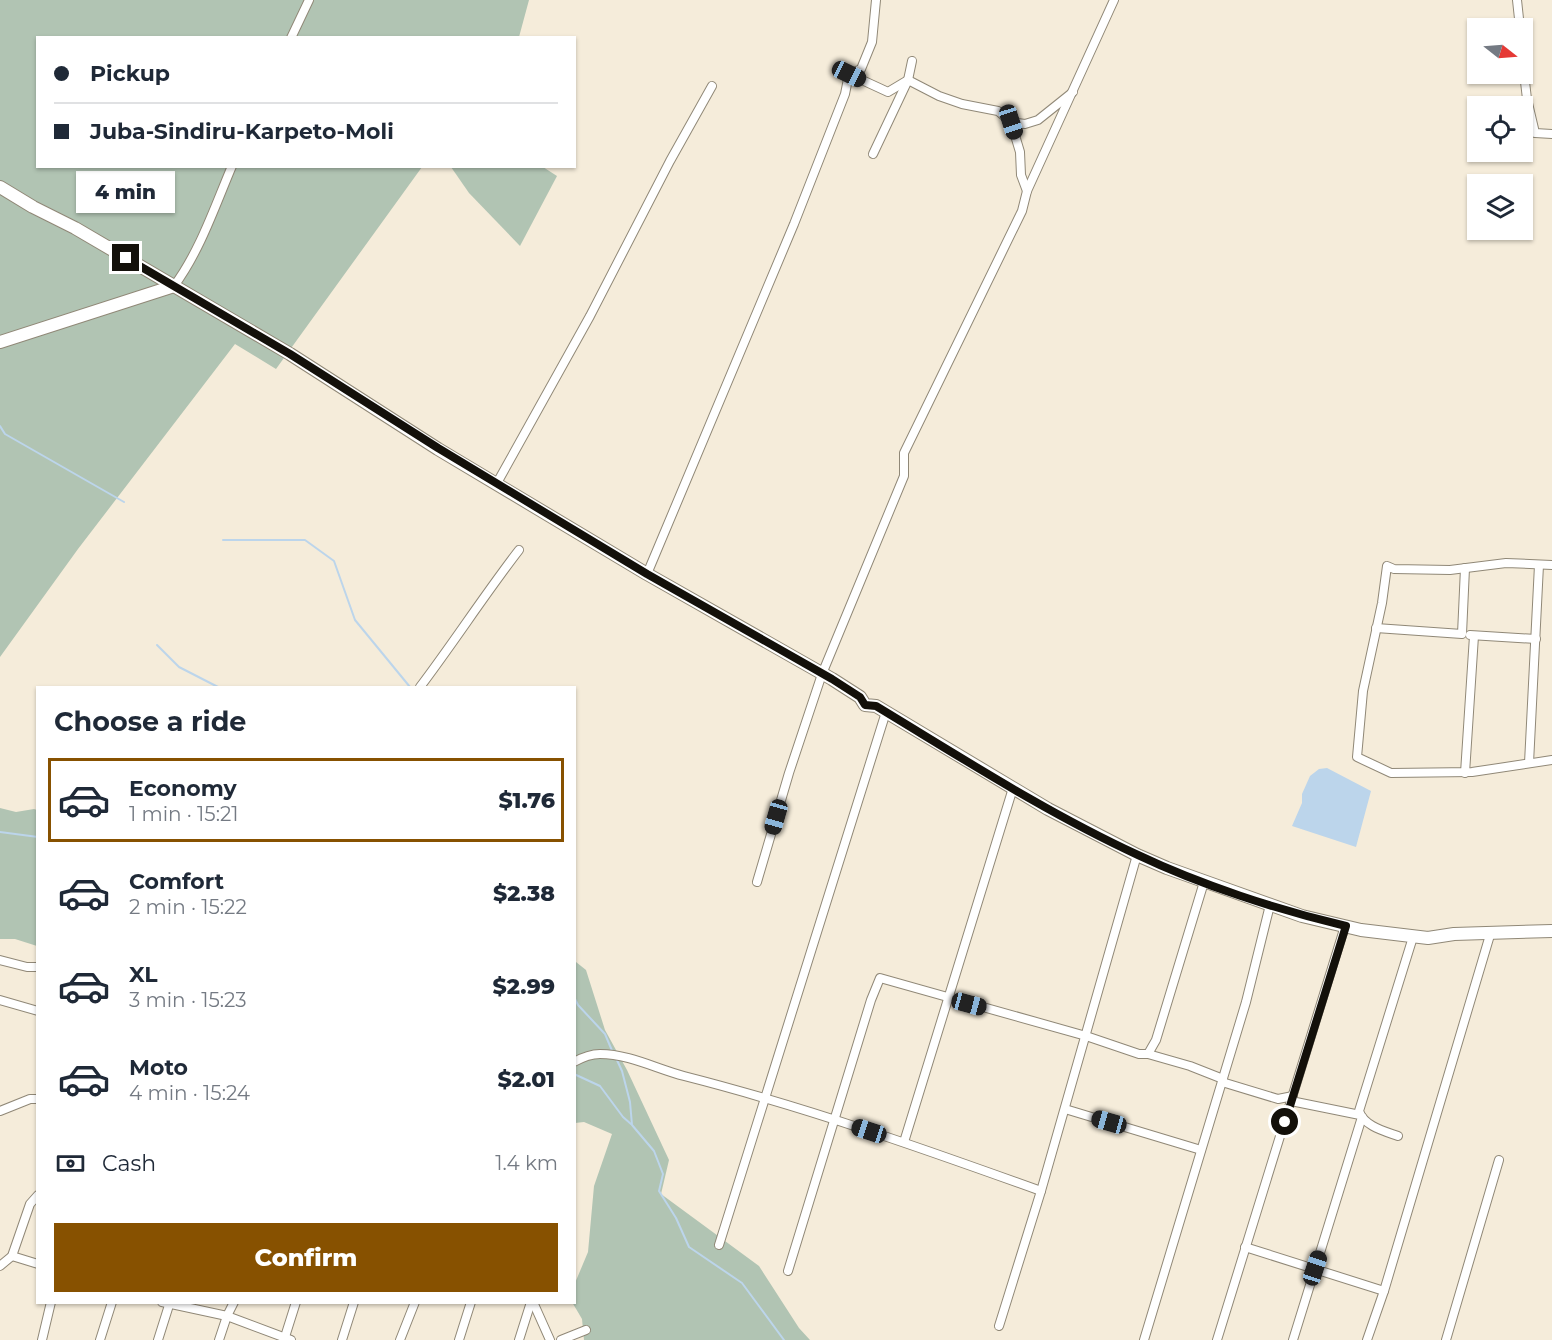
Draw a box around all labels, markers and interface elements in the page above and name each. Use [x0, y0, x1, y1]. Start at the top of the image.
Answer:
north arrow [1467, 18, 1533, 84]
map controls [1467, 18, 1533, 240]
car [829, 58, 869, 90]
text: Pickup [90, 60, 170, 87]
button: locate [1467, 96, 1533, 162]
car [997, 102, 1025, 142]
text: Juba-Sindiru-Karpeto-Moli [90, 118, 394, 145]
callout: 4 min [76, 171, 176, 213]
button: layers [1467, 174, 1533, 240]
text: 4 min [95, 180, 156, 204]
route end [112, 244, 139, 271]
text: Choose a ride [54, 705, 246, 738]
icon: car [57, 773, 111, 827]
text: Economy [129, 775, 237, 802]
text: $1.76 [499, 787, 555, 814]
car [762, 797, 790, 837]
text: 1 min · 15:21 [129, 802, 238, 826]
icon: car [57, 866, 111, 920]
text: Comfort [129, 868, 224, 895]
text: $2.38 [493, 880, 555, 907]
text: 2 min · 15:22 [129, 895, 247, 919]
icon: car [57, 959, 111, 1013]
text: XL [129, 961, 158, 988]
text: $2.99 [493, 973, 555, 1000]
text: 3 min · 15:23 [129, 988, 247, 1012]
car [949, 991, 989, 1017]
icon: car [57, 1052, 111, 1106]
text: Moto [129, 1054, 188, 1081]
text: $2.01 [498, 1066, 555, 1093]
text: 4 min · 15:24 [129, 1081, 250, 1105]
car [1089, 1108, 1129, 1136]
route start [1271, 1108, 1298, 1135]
car [849, 1117, 889, 1145]
icon: cash [54, 1147, 87, 1180]
text: Cash [102, 1150, 156, 1177]
text: 1.4 km [495, 1151, 558, 1175]
button: Confirm [54, 1223, 558, 1292]
car [1301, 1248, 1329, 1288]

